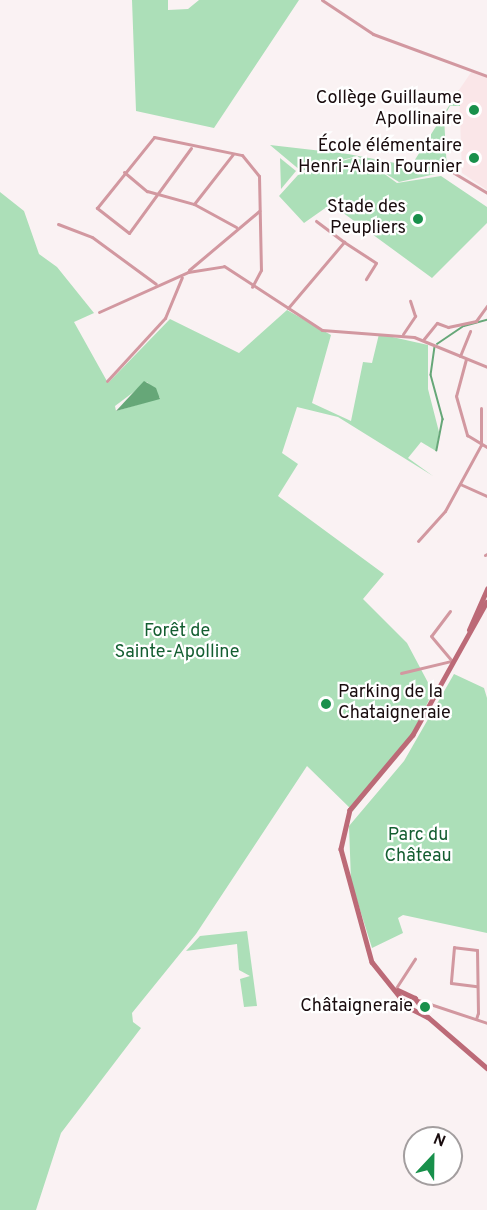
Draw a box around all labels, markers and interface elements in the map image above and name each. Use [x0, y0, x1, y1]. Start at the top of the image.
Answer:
place label: Collège Guillaume Apollinaire [316, 89, 462, 132]
marker: Collège Guillaume Apollinaire [467, 103, 481, 117]
place label: École élémentaire Henri-Alain Fournier [298, 137, 462, 180]
marker: École élémentaire Henri-Alain Fournier [467, 151, 481, 165]
place label: Stade des Peupliers [327, 198, 406, 240]
marker: Stade des Peupliers [411, 212, 425, 226]
park label: Forêt de Sainte-Apolline [115, 622, 239, 664]
place label: Parking de la Chataigneraie [338, 683, 451, 726]
marker: Parking de la Chataigneraie [319, 697, 333, 711]
park label: Parc du Château [384, 826, 452, 868]
place label: Châtaigneraie [300, 996, 413, 1018]
marker: Châtaigneraie [418, 1000, 432, 1014]
north arrow [403, 1126, 463, 1186]
text: N [430, 1130, 448, 1153]

